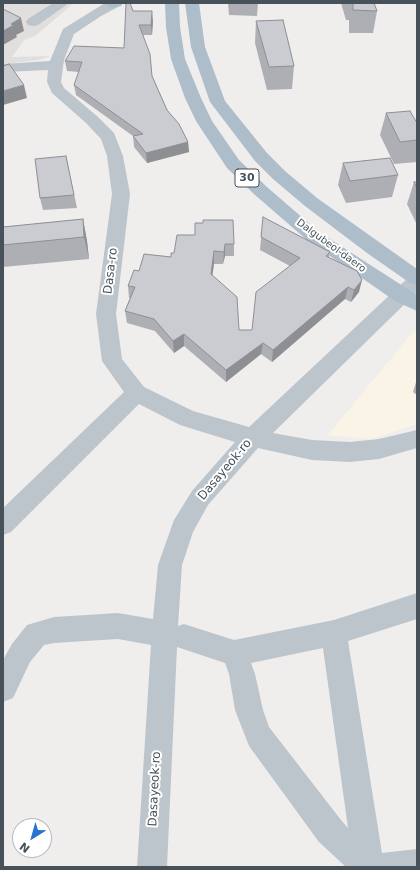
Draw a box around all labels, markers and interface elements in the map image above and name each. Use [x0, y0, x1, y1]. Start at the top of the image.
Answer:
road number: 30 [235, 169, 259, 187]
street label: Dalgubeol-daero [294, 217, 368, 275]
street label: Dasa-ro [101, 247, 121, 295]
street label: Dasayeok-ro [195, 437, 255, 503]
street label: Dasayeok-ro [146, 751, 164, 827]
north arrow [12, 818, 52, 858]
text: N [17, 839, 33, 855]

